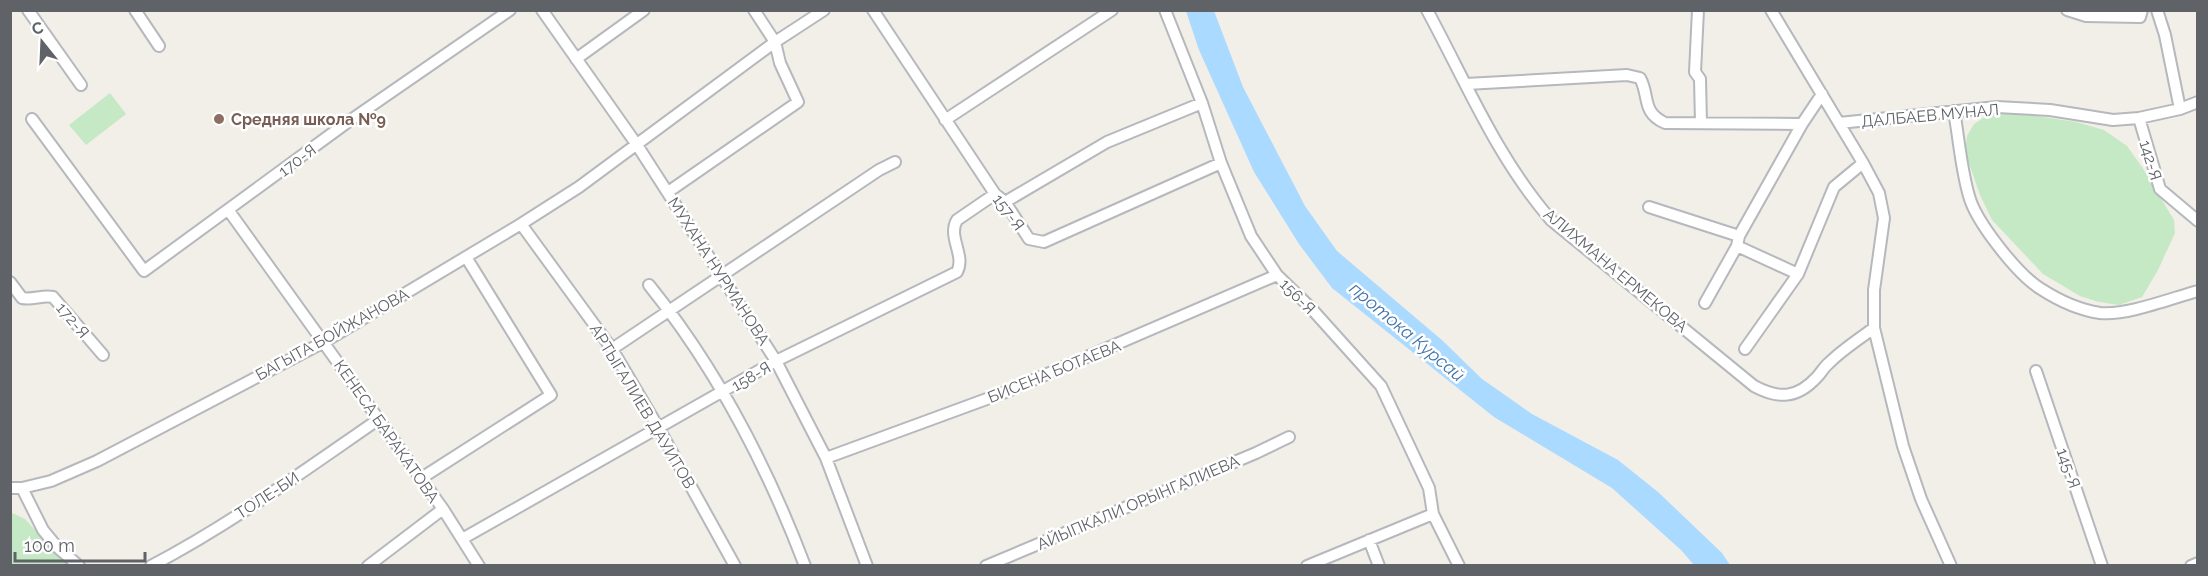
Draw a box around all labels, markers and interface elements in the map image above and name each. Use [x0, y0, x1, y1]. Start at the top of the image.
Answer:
north arrow [12, 12, 72, 72]
text: С [29, 17, 46, 39]
street label: ДАЛБАЕВ МУНАЛ [1860, 100, 2000, 131]
place label: Средняя школа №9 [231, 110, 386, 129]
marker: Средняя школа №9 [212, 112, 226, 126]
street label: 142-Я [2135, 138, 2166, 182]
street label: 170-Я [275, 140, 320, 181]
street label: 157-Я [989, 190, 1028, 234]
street label: МУХАНА НУРМАНОВА [664, 194, 774, 349]
street label: АЛИХМАНА ЕРМЕКОВА [1540, 205, 1692, 336]
street label: 156-Я [1276, 275, 1319, 318]
water label: протока Курсай [1346, 278, 1469, 386]
street label: БАГЫТА БОЙЖАНОВА [252, 284, 412, 384]
street label: 172-Я [52, 299, 93, 342]
street label: АРТЫГАЛИЕВ ДАУИТОВ [586, 321, 699, 492]
street label: БИСЕНА БОТАЕВА [985, 336, 1124, 407]
street label: КЕНЕСА БАРАКАТОВА [330, 356, 443, 506]
street label: 158-Я [728, 358, 774, 395]
street label: 145-Я [2053, 446, 2084, 491]
street label: АЙЫПКАЛИ ОРЫНГАЛИЕВА [1034, 451, 1242, 554]
street label: ТОЛЕ-БИ [232, 468, 303, 523]
scale bar [15, 525, 146, 563]
text: 100 m [24, 535, 75, 556]

